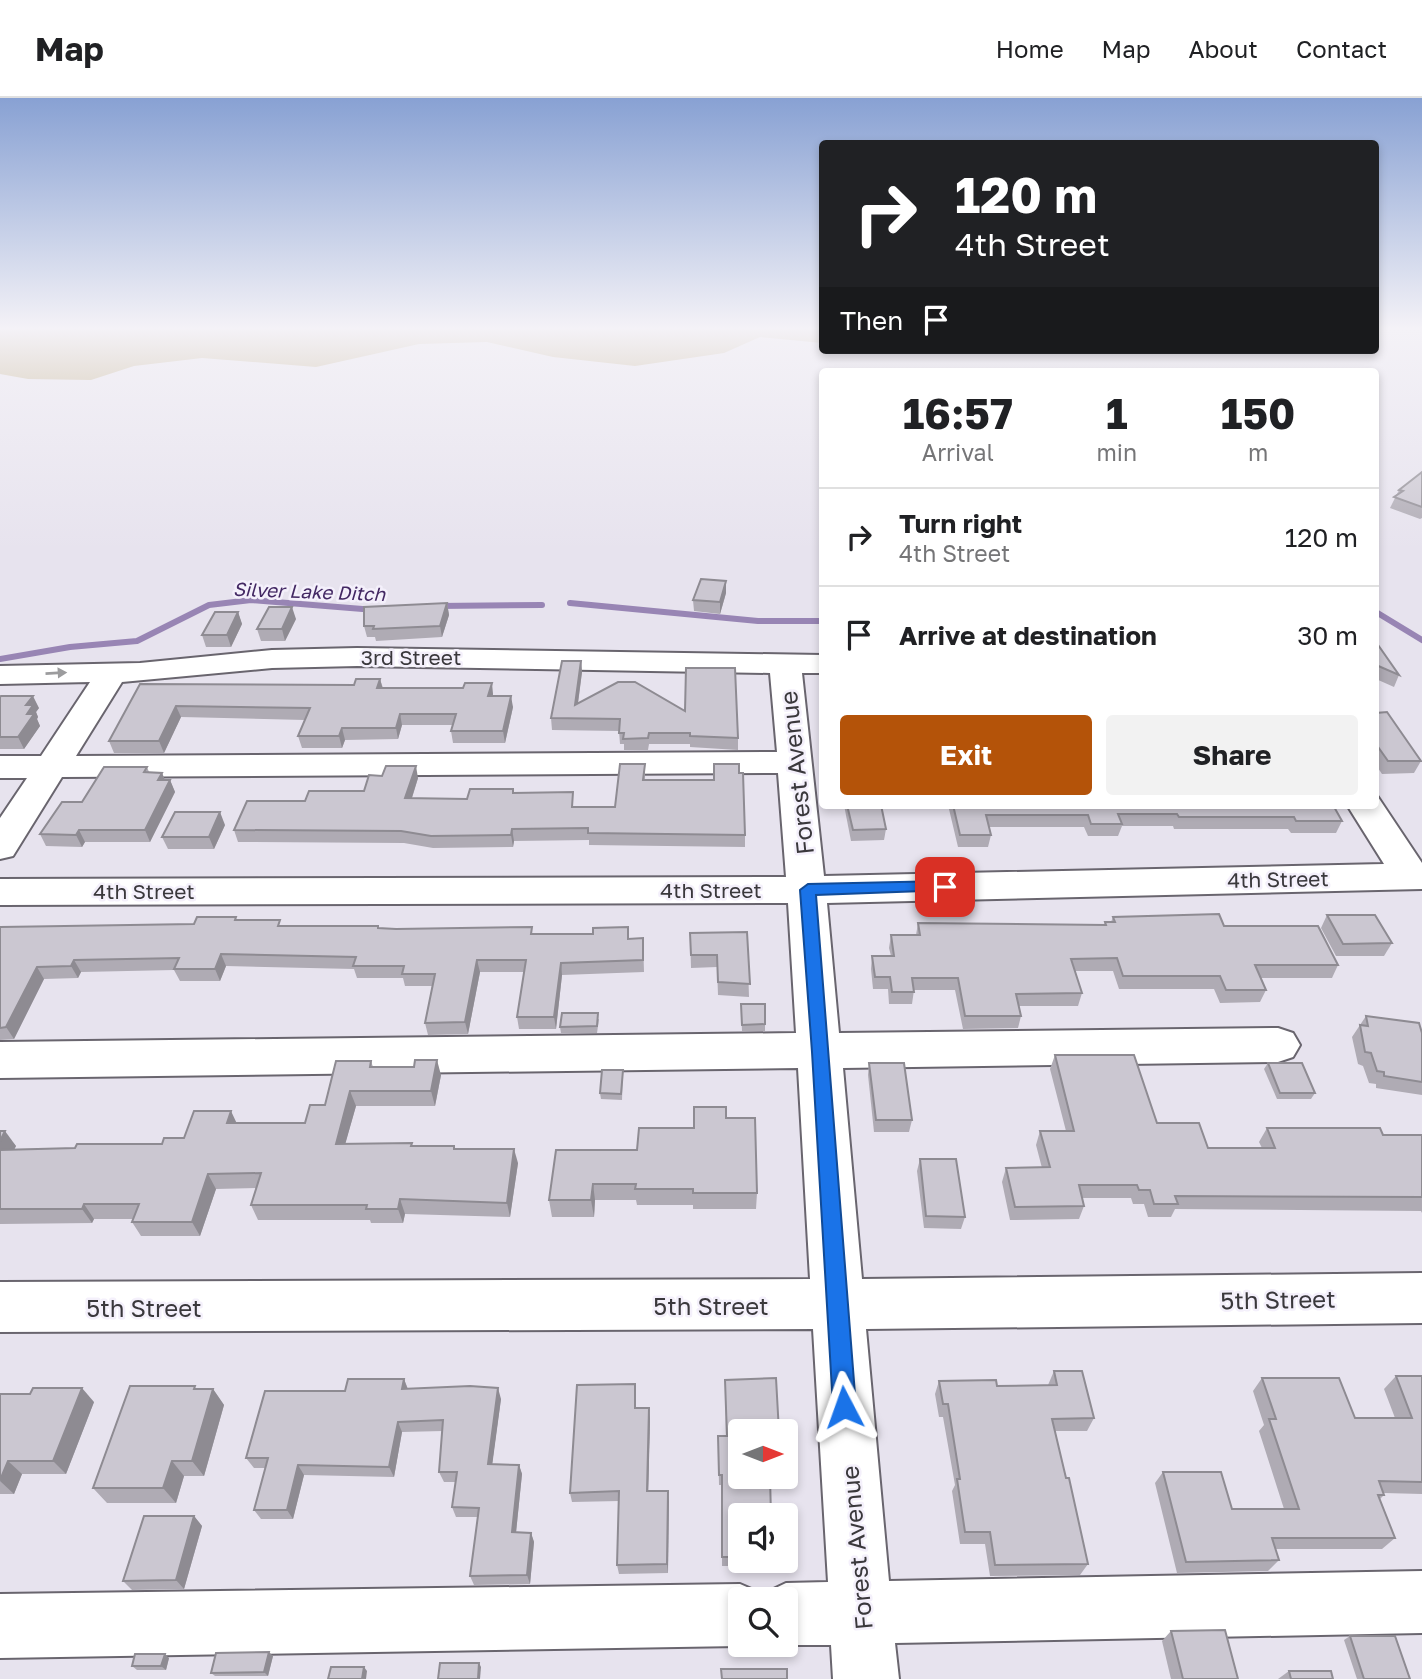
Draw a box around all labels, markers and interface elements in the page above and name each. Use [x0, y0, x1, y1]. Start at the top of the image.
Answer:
text: Map [35, 29, 104, 68]
text: Home [996, 34, 1064, 63]
text: Map [1102, 34, 1151, 63]
text: About [1189, 34, 1258, 63]
text: Contact [1296, 34, 1387, 63]
text: 120 m [955, 165, 1097, 224]
icon: right [840, 168, 931, 259]
text: 4th Street [955, 225, 1110, 263]
icon: arrive [917, 301, 955, 339]
text: Then [840, 305, 903, 336]
text: 16:57 [903, 388, 1013, 438]
text: 1 [1106, 388, 1128, 438]
text: 150 [1221, 388, 1295, 438]
text: Arrival [922, 438, 994, 466]
text: min [1097, 438, 1137, 466]
text: m [1248, 438, 1268, 466]
text: Turn right [899, 508, 1022, 539]
icon: right [840, 518, 878, 556]
text: 120 m [1285, 522, 1358, 553]
text: 4th Street [899, 539, 1010, 567]
water label: Silver Lake Ditch [232, 577, 387, 605]
icon: arrive [840, 616, 878, 654]
text: Arrive at destination [899, 620, 1157, 651]
text: 30 m [1297, 620, 1358, 651]
street label: 3rd Street [361, 644, 461, 670]
one-way arrow [46, 667, 68, 678]
street label: Forest Avenue [773, 690, 819, 856]
button: Exit [840, 715, 1092, 795]
button: Share [1106, 715, 1358, 795]
pin [915, 857, 975, 917]
street label: 4th Street [1227, 865, 1329, 893]
icon: arrive [926, 868, 964, 906]
street label: 4th Street [660, 877, 762, 903]
street label: 4th Street [93, 878, 195, 904]
street label: 5th Street [1220, 1283, 1336, 1315]
street label: 5th Street [653, 1291, 769, 1320]
street label: 5th Street [86, 1293, 202, 1322]
position arrow [807, 1370, 881, 1444]
north arrow [728, 1419, 798, 1489]
map controls [728, 1419, 798, 1657]
street label: Forest Avenue [834, 1465, 878, 1631]
button: sound [728, 1503, 798, 1573]
button: search [728, 1587, 798, 1657]

